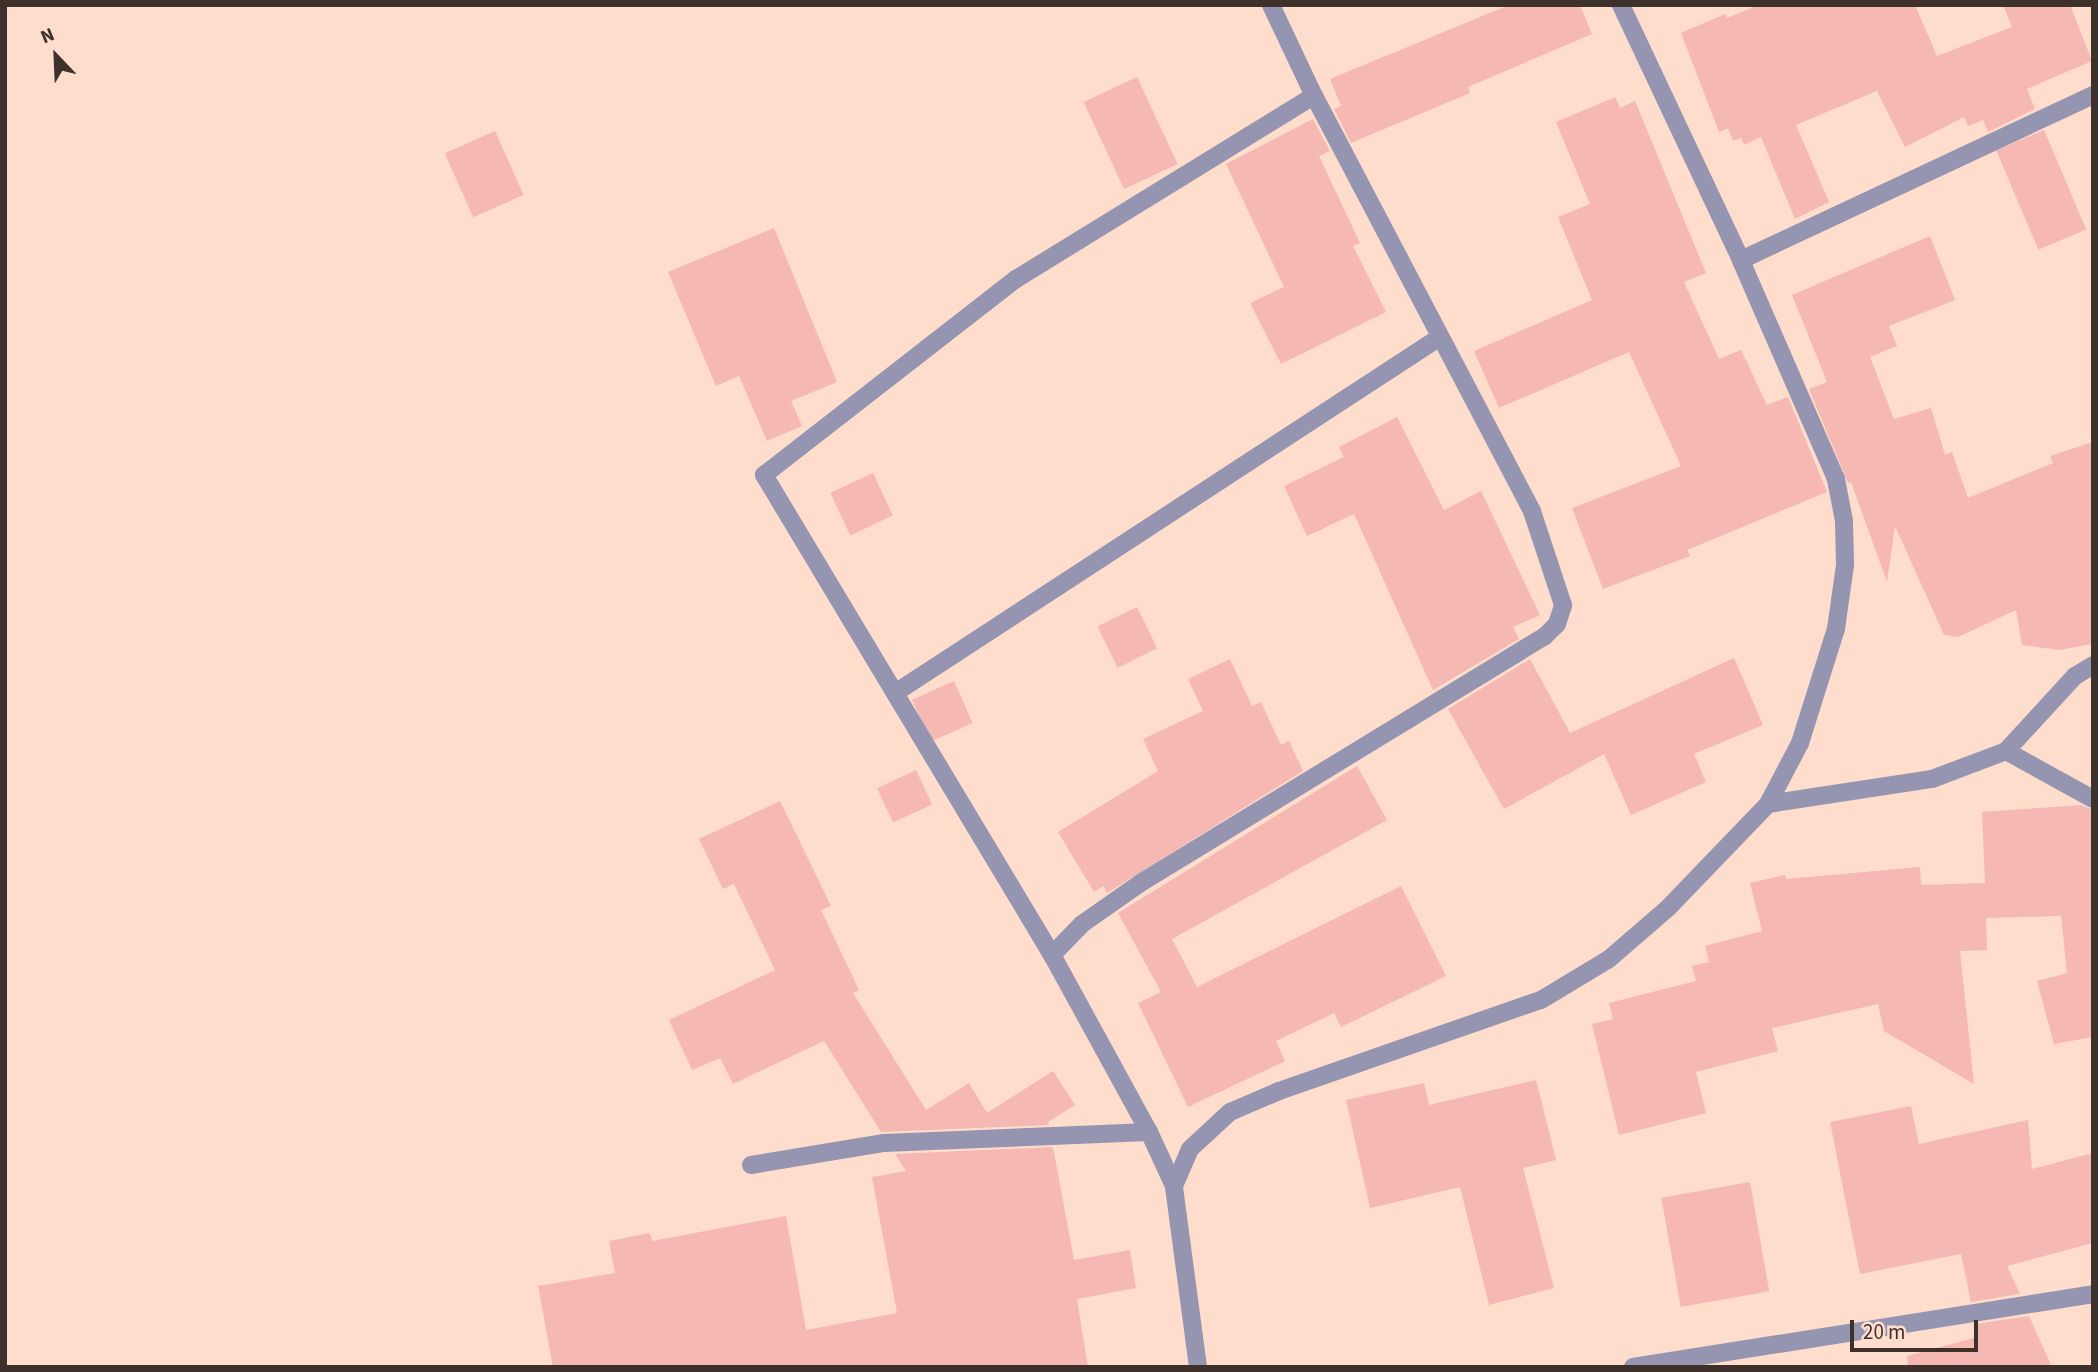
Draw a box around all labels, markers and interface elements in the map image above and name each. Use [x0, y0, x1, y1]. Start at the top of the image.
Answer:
north arrow [21, 21, 91, 91]
text: N [36, 21, 59, 51]
scale bar [1853, 1306, 1981, 1350]
text: 20 m [1863, 1317, 1905, 1347]

